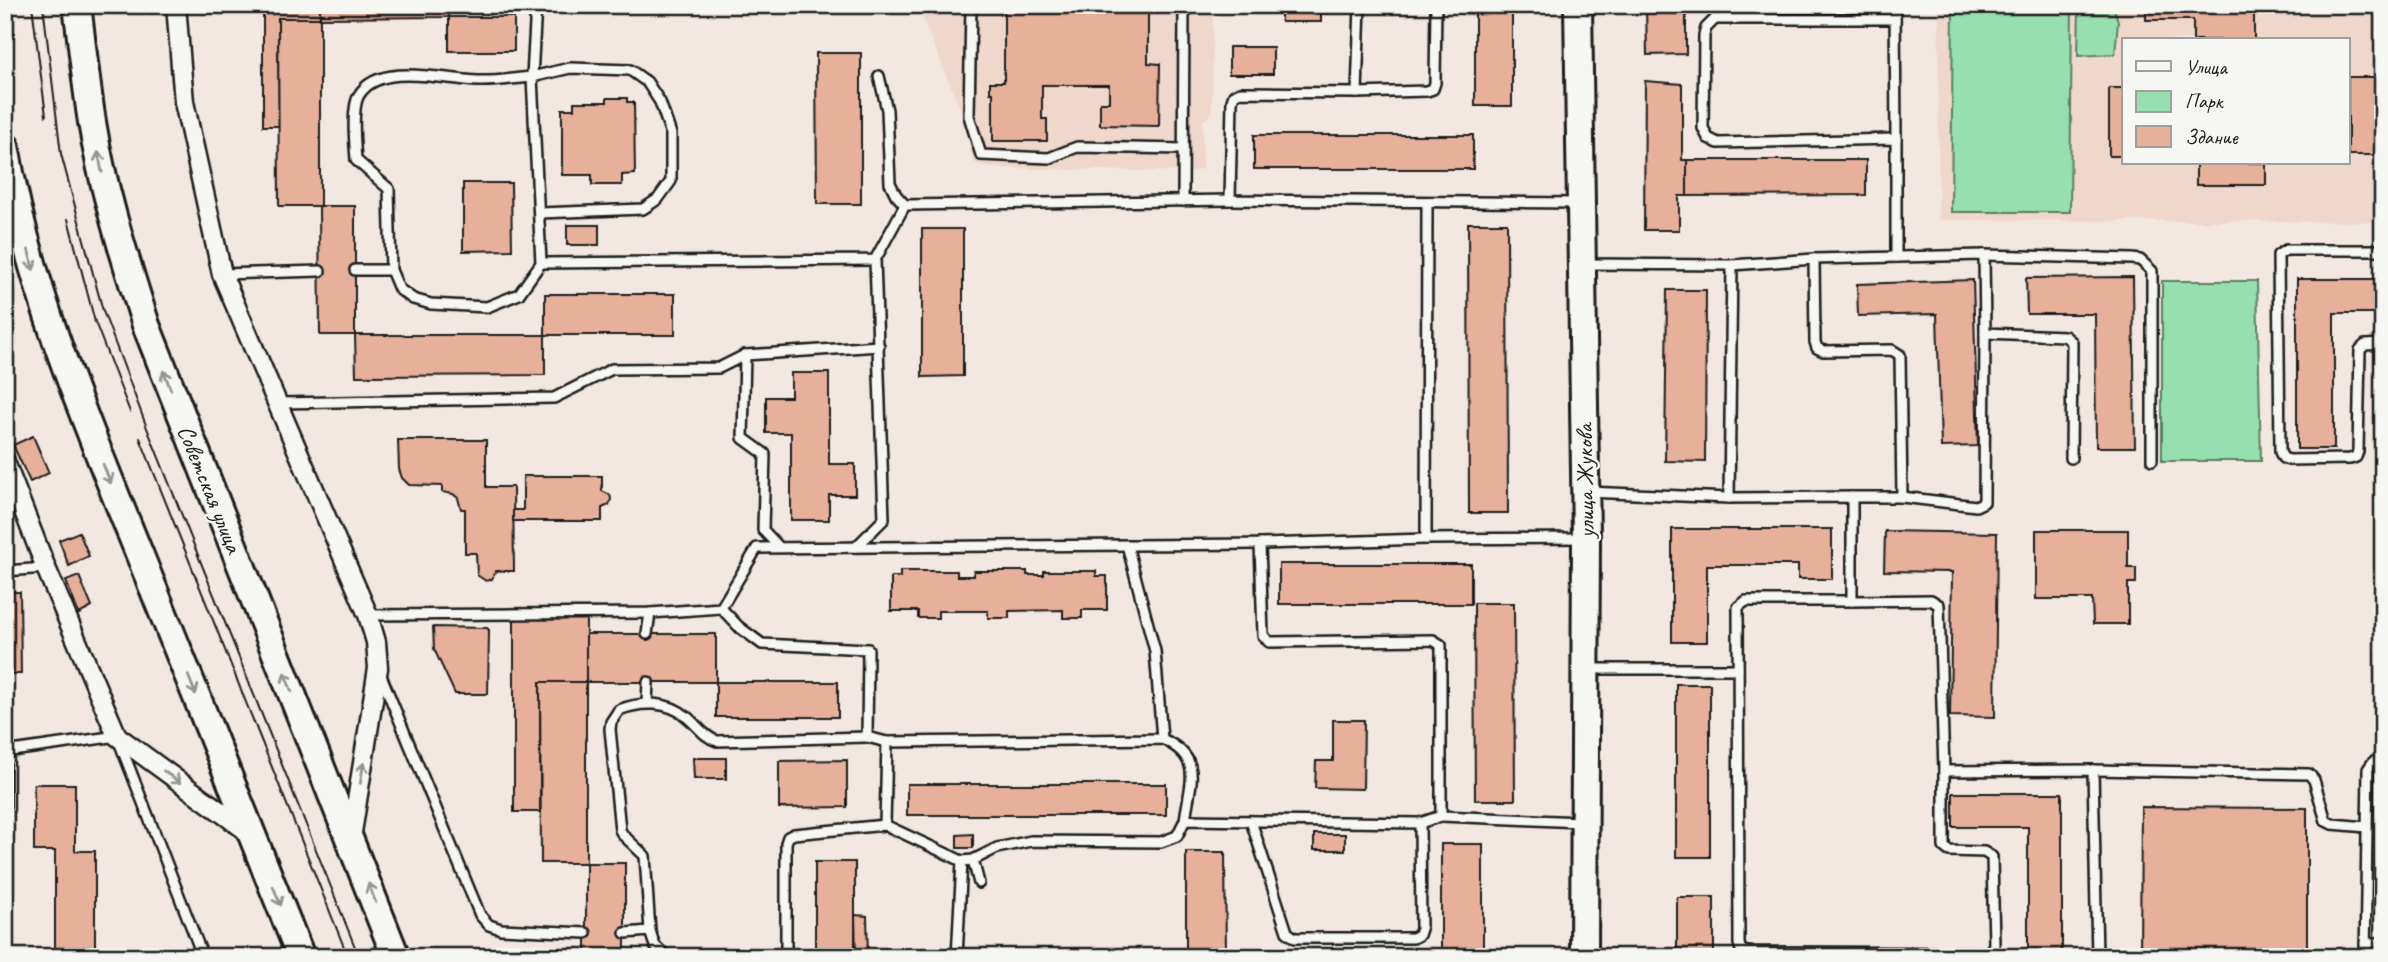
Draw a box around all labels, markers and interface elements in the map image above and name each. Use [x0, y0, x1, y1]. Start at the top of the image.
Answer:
legend [2122, 38, 2350, 164]
text: Улица [2185, 54, 2228, 80]
text: Парк [2185, 88, 2225, 114]
text: Здание [2185, 124, 2239, 150]
one-way arrow [93, 151, 107, 174]
one-way arrow [25, 248, 38, 271]
one-way arrow [159, 369, 172, 391]
street label: Советская улица [171, 421, 250, 559]
street label: улица Жукова [1569, 421, 1601, 540]
one-way arrow [101, 463, 114, 485]
one-way arrow [280, 671, 293, 693]
one-way arrow [186, 674, 199, 696]
one-way arrow [356, 762, 369, 785]
one-way arrow [162, 769, 181, 784]
one-way arrow [364, 883, 377, 905]
one-way arrow [271, 885, 284, 907]

